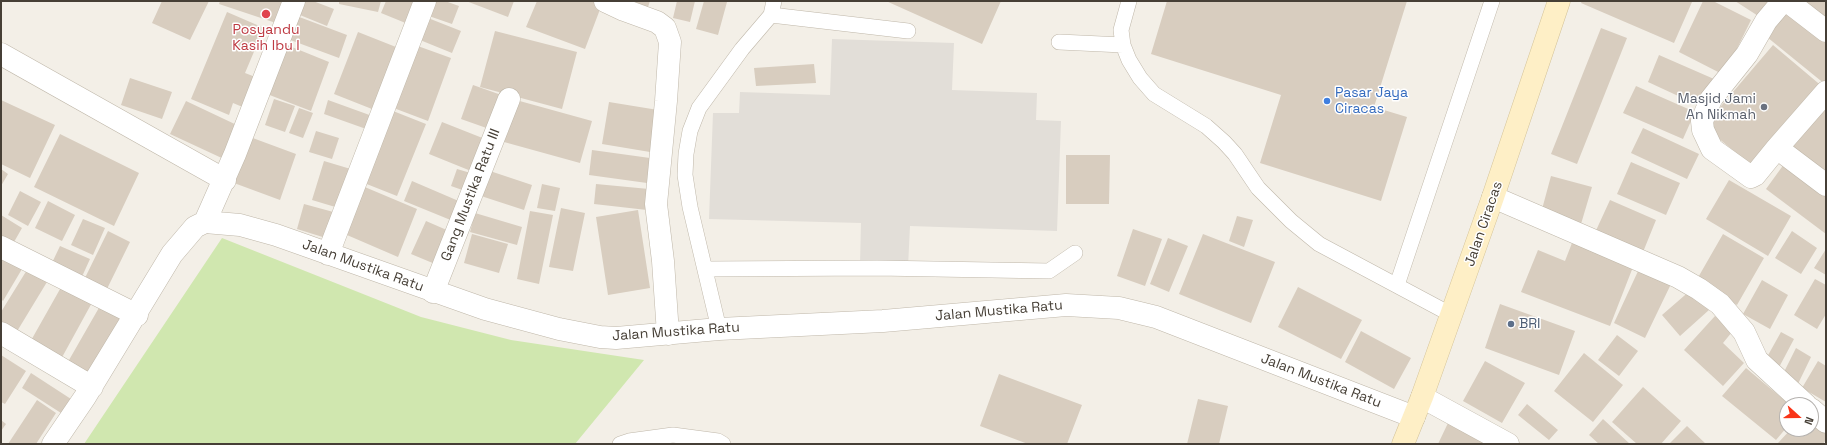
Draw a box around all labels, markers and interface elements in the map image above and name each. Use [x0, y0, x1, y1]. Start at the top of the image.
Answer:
marker: Posyandu Kasih Ibu I [260, 8, 272, 20]
place label: Posyandu Kasih Ibu I [232, 22, 300, 54]
place label: Pasar Jaya Ciracas [1335, 85, 1408, 118]
place label: Masjid Jami An Nikmah [1678, 91, 1756, 124]
marker: Pasar Jaya Ciracas [1322, 96, 1332, 106]
marker: Masjid Jami An Nikmah [1759, 102, 1769, 112]
street label: Gang Mustika Ratu III [438, 126, 504, 264]
street label: Jalan Ciracas [1462, 179, 1506, 269]
street label: Jalan Mustika Ratu [300, 236, 426, 296]
street label: Jalan Mustika Ratu [935, 297, 1063, 325]
place label: BRI [1519, 316, 1541, 332]
street label: Jalan Mustika Ratu [612, 319, 740, 345]
marker: BRI [1506, 319, 1516, 329]
street label: Jalan Mustika Ratu [1258, 350, 1384, 412]
north arrow [1779, 397, 1819, 437]
text: N [1801, 415, 1817, 427]

